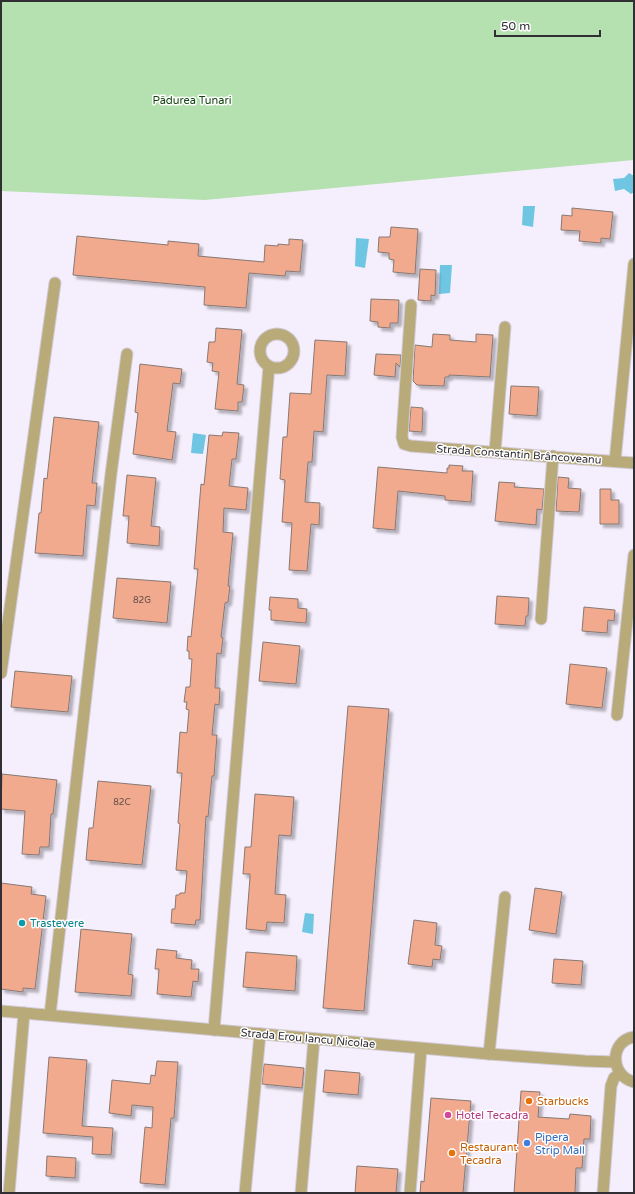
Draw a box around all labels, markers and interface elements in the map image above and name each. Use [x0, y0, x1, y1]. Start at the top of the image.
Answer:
scale bar [495, 12, 600, 38]
text: 50 m [501, 19, 530, 33]
park label: Pădurea Tunari [153, 94, 231, 107]
street label: Strada Constantin Brâncoveanu [436, 442, 602, 467]
house number: 82G [133, 595, 151, 606]
house number: 82C [113, 797, 131, 808]
place label: Trastevere [30, 917, 84, 930]
marker: Trastevere [17, 918, 27, 928]
street label: Strada Erou Iancu Nicolae [240, 1026, 376, 1051]
place label: Starbucks [537, 1095, 589, 1108]
marker: Starbucks [524, 1096, 534, 1106]
place label: Hotel Tecadra [456, 1109, 528, 1122]
marker: Hotel Tecadra [443, 1110, 453, 1120]
place label: Pipera Strip Mall [535, 1131, 585, 1157]
marker: Pipera Strip Mall [522, 1138, 532, 1148]
place label: Restaurant Tecadra [460, 1141, 518, 1167]
marker: Restaurant Tecadra [447, 1148, 457, 1158]

